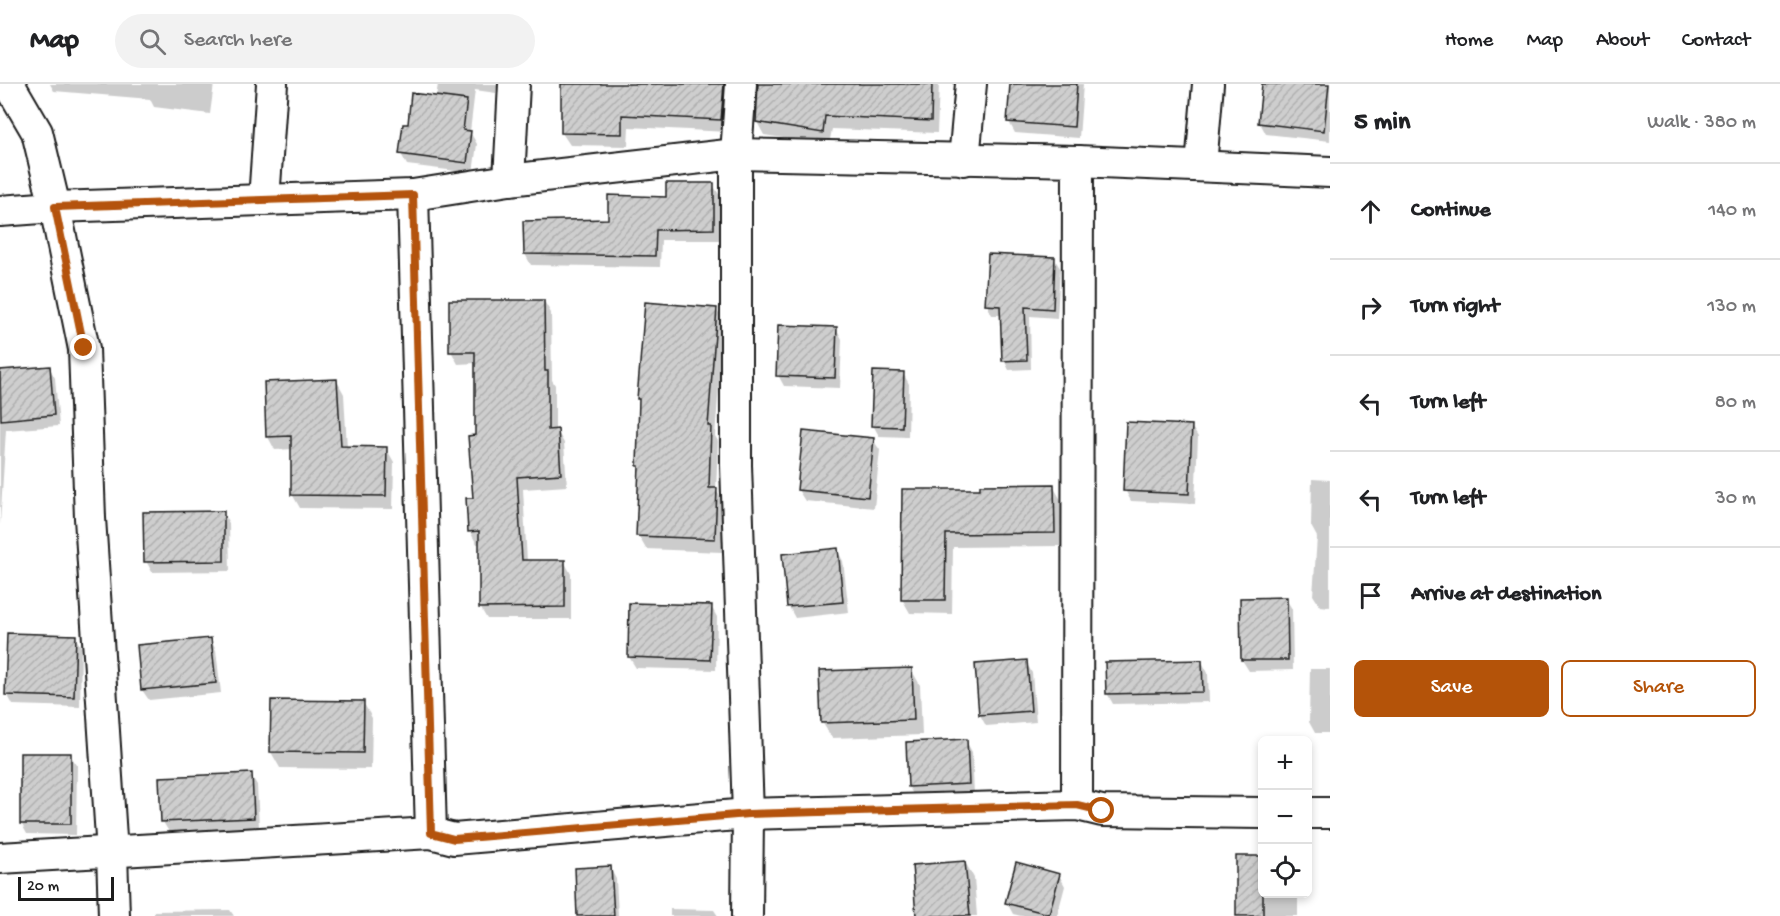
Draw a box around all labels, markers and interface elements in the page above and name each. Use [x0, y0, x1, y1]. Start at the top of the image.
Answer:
search box [115, 14, 535, 68]
text: Map [30, 25, 79, 58]
icon: search [136, 25, 169, 58]
text: Search here [184, 28, 292, 54]
text: Home [1445, 29, 1493, 54]
text: Map [1526, 29, 1563, 54]
text: About [1596, 29, 1649, 54]
text: Contact [1682, 29, 1750, 54]
text: 5 min [1354, 108, 1410, 139]
text: Walk · 380 m [1647, 112, 1756, 135]
icon: ahead [1354, 195, 1387, 228]
text: Continue [1411, 198, 1491, 224]
text: 140 m [1708, 200, 1756, 223]
icon: right [1354, 291, 1387, 324]
text: Turn right [1411, 294, 1499, 320]
text: 130 m [1707, 296, 1756, 319]
route end [70, 334, 96, 360]
icon: left [1354, 387, 1387, 420]
text: Turn left [1411, 390, 1485, 416]
text: 80 m [1715, 392, 1756, 415]
icon: left [1354, 483, 1387, 516]
text: Turn left [1411, 486, 1485, 512]
text: 30 m [1715, 488, 1756, 511]
icon: arrive [1354, 579, 1387, 612]
text: Arrive at destination [1411, 582, 1601, 608]
button: Save [1354, 660, 1549, 717]
button: Share [1561, 660, 1756, 717]
map controls [1258, 736, 1312, 898]
button: + [1258, 736, 1312, 790]
button: − [1258, 790, 1312, 844]
route start [1088, 797, 1114, 823]
button: locate [1258, 844, 1312, 898]
scale bar [18, 874, 114, 902]
text: 20 m [27, 878, 59, 897]

